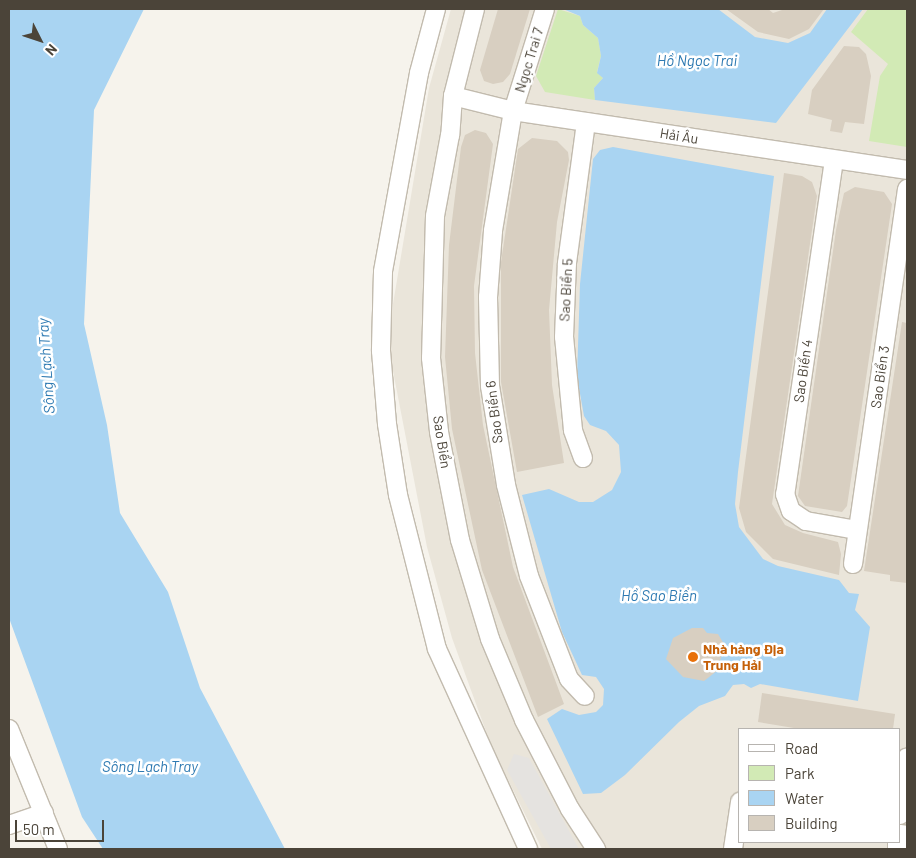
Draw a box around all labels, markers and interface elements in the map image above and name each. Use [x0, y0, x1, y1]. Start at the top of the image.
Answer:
north arrow [15, 15, 65, 65]
street label: Ngọc Trai 7 [511, 26, 547, 94]
text: N [42, 41, 61, 59]
water label: Hồ Ngọc Trai [657, 52, 737, 70]
street label: Hải Âu [659, 125, 699, 147]
street label: Sao Biển 5 [556, 258, 576, 322]
water label: Sông Lạch Tray [34, 317, 58, 415]
street label: Sao Biển 4 [790, 338, 816, 404]
street label: Sao Biển 3 [867, 345, 893, 409]
street label: Sao Biển 6 [482, 380, 506, 444]
street label: Sao Biển [430, 414, 454, 470]
water label: Hồ Sao Biển [621, 587, 697, 605]
place label: Nhà hàng Địa Trung Hải [703, 641, 784, 674]
marker: Nhà hàng Địa Trung Hải [687, 651, 699, 663]
legend [738, 728, 901, 843]
text: Road [785, 739, 818, 757]
water label: Sông Lạch Tray [102, 758, 198, 776]
text: Park [785, 764, 814, 782]
text: Water [785, 789, 824, 807]
scale bar [18, 810, 106, 842]
text: Building [785, 814, 838, 832]
text: 50 m [23, 820, 55, 838]

